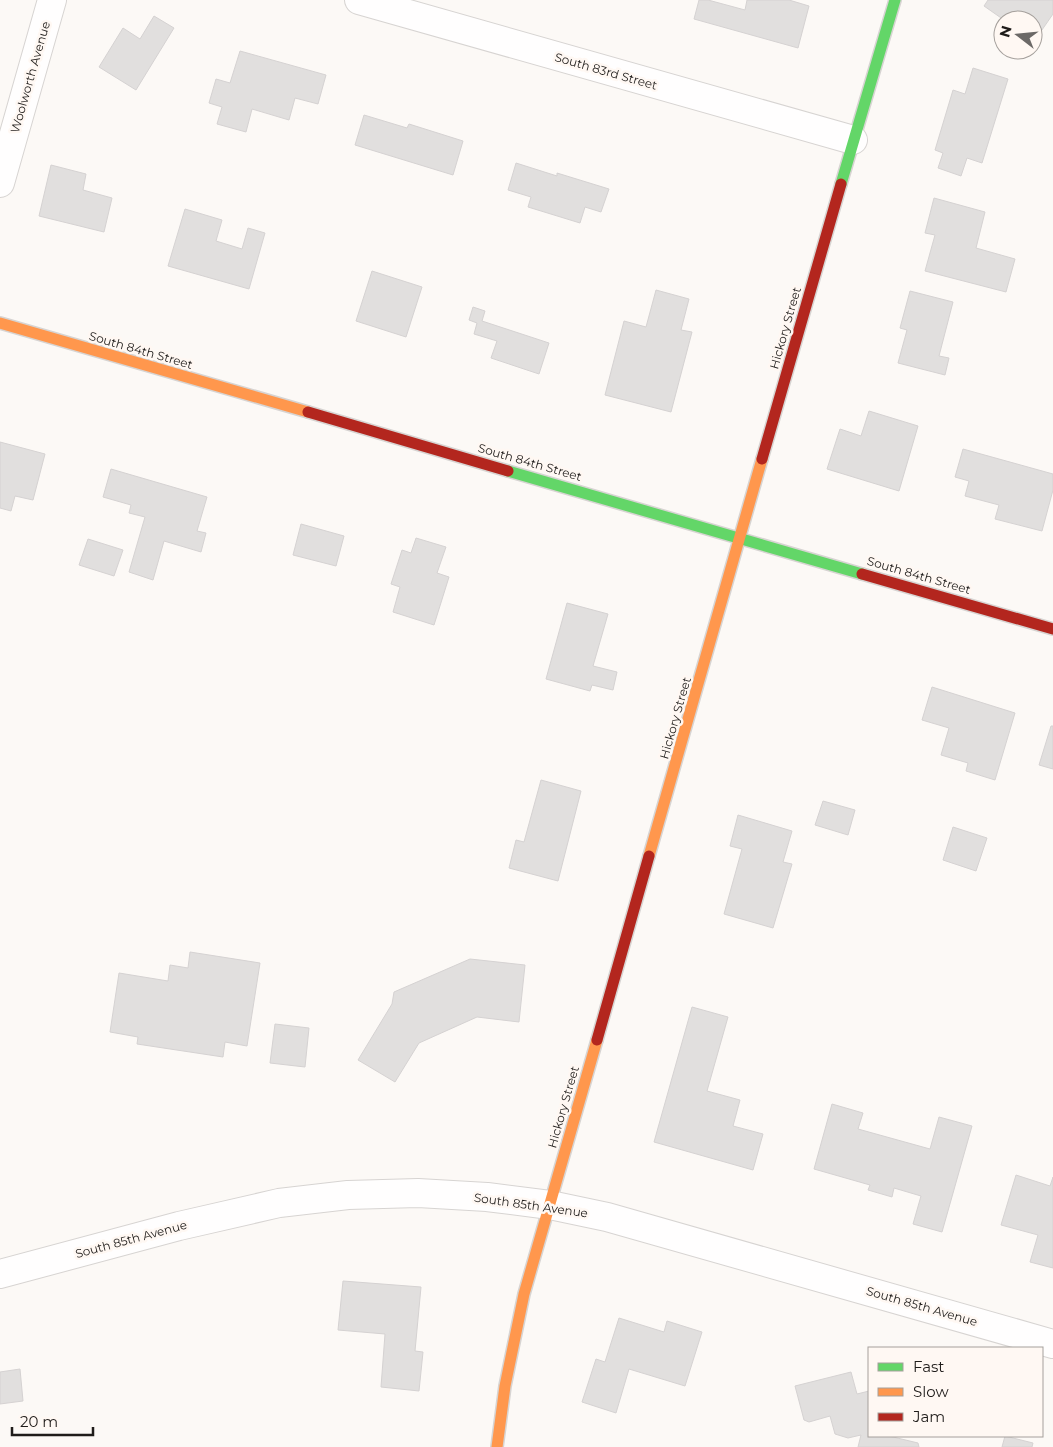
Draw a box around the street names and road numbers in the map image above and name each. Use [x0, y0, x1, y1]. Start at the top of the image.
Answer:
street label: Woolworth Avenue [7, 20, 53, 134]
street label: South 83rd Street [553, 49, 659, 93]
street label: Hickory Street [766, 285, 804, 371]
street label: South 84th Street [87, 328, 195, 372]
street label: South 84th Street [476, 440, 584, 484]
street label: South 84th Street [865, 553, 973, 597]
street label: Hickory Street [656, 675, 694, 761]
street label: Hickory Street [544, 1064, 582, 1150]
street label: South 85th Avenue [473, 1190, 589, 1220]
street label: South 85th Avenue [74, 1217, 188, 1261]
street label: South 85th Avenue [865, 1283, 979, 1329]

